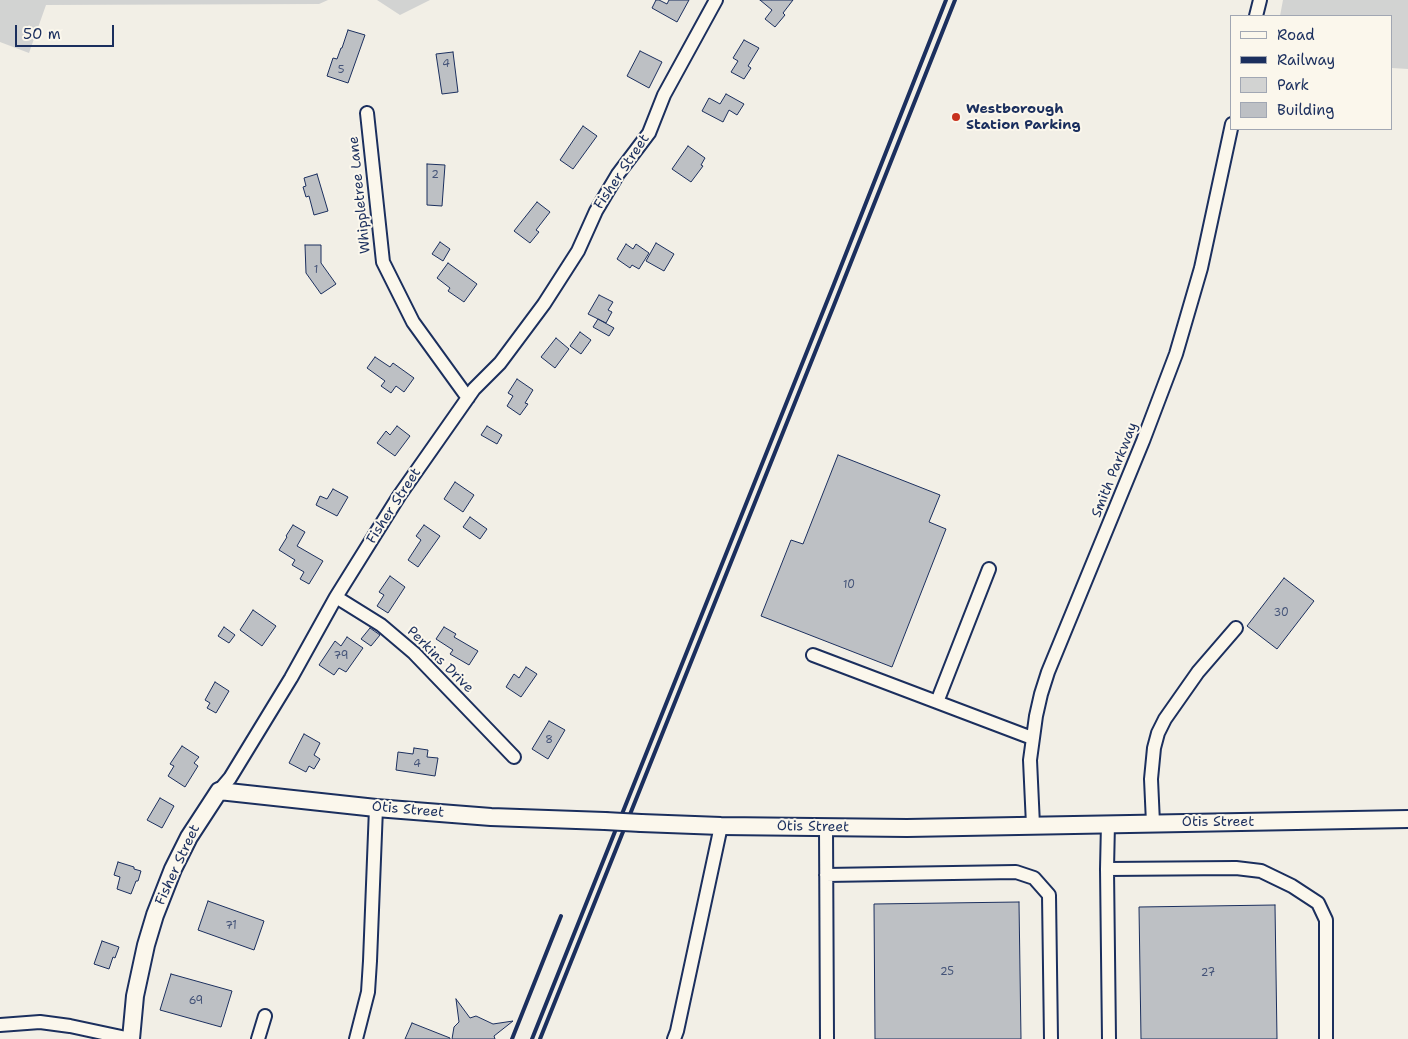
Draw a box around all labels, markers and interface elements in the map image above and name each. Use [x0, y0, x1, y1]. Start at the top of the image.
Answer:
scale bar [18, 15, 116, 47]
legend [1230, 15, 1393, 130]
text: 50 m [23, 24, 61, 44]
text: Road [1277, 25, 1315, 45]
text: Railway [1277, 50, 1335, 70]
house number: 4 [442, 57, 450, 71]
house number: 5 [338, 63, 344, 77]
text: Park [1277, 75, 1309, 95]
text: Building [1277, 100, 1334, 120]
place label: Westborough Station Parking [966, 101, 1081, 134]
marker: Westborough Station Parking [950, 111, 962, 123]
street label: Fisher Street [591, 131, 653, 213]
street label: Whippletree Lane [345, 135, 375, 255]
house number: 2 [431, 168, 439, 182]
house number: 1 [314, 263, 318, 277]
street label: Smith Parkway [1088, 420, 1142, 520]
street label: Fisher Street [363, 465, 425, 547]
house number: 10 [843, 578, 855, 592]
house number: 30 [1273, 606, 1289, 620]
street label: Perkins Drive [403, 623, 477, 697]
house number: 79 [334, 649, 348, 663]
house number: 8 [545, 733, 553, 747]
house number: 4 [413, 757, 421, 771]
street label: Otis Street [371, 798, 445, 822]
street label: Otis Street [1182, 814, 1254, 830]
street label: Otis Street [777, 818, 849, 836]
street label: Fisher Street [152, 822, 204, 908]
house number: 71 [225, 919, 237, 933]
house number: 25 [940, 965, 954, 979]
house number: 27 [1201, 966, 1215, 980]
house number: 69 [189, 994, 203, 1008]

